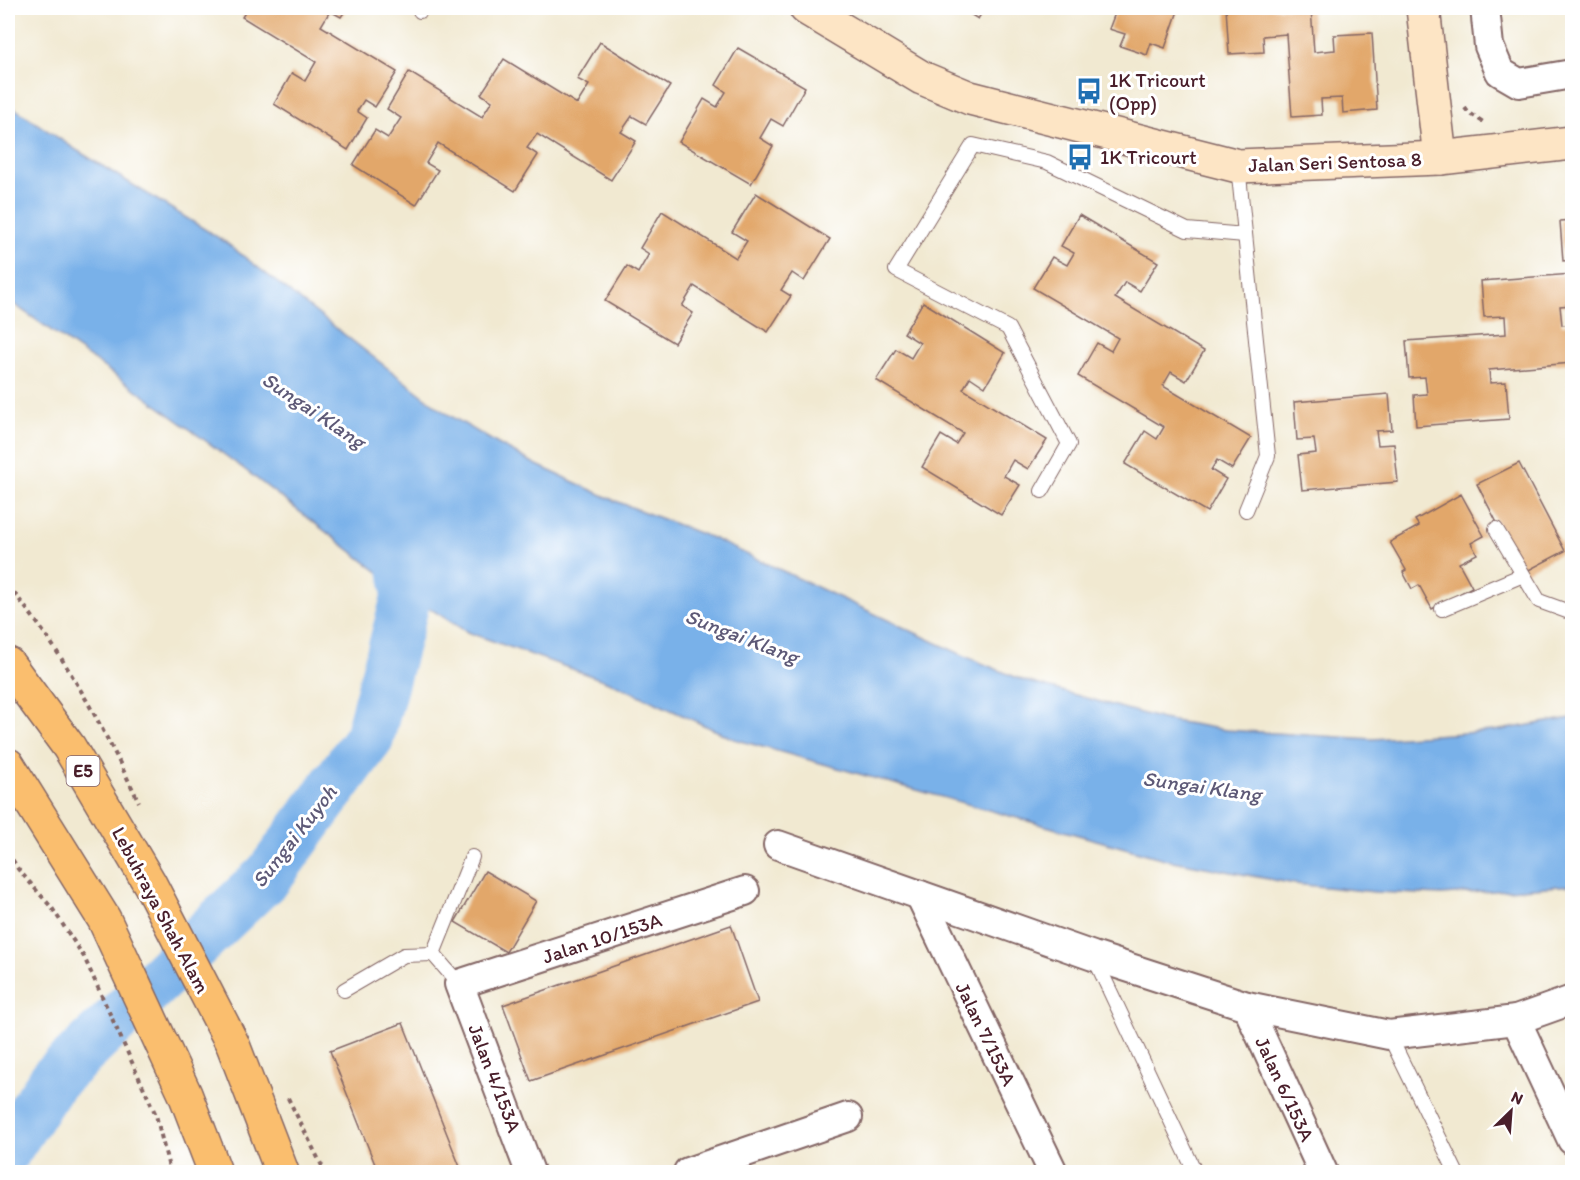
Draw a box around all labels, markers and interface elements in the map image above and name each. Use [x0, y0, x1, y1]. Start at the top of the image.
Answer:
place label: 1K Tricourt (Opp) [1109, 68, 1206, 115]
bus stop icon: 1K Tricourt (Opp) [1074, 76, 1104, 106]
bus stop icon: 1K Tricourt [1065, 142, 1095, 172]
place label: 1K Tricourt [1100, 145, 1197, 169]
street label: Jalan Seri Sentosa 8 [1248, 147, 1422, 177]
water label: Sungai Klang [258, 366, 372, 455]
water label: Sungai Klang [682, 603, 804, 670]
road number: E5 [66, 756, 100, 786]
water label: Sungai Klang [1141, 765, 1265, 807]
water label: Sungai Kuyoh [246, 779, 342, 892]
street label: Lebuhraya Shah Alam [107, 823, 215, 997]
street label: Jalan 10/153A [539, 907, 665, 969]
street label: Jalan 7/153A [951, 978, 1021, 1090]
street label: Jalan 4/153A [463, 1020, 527, 1136]
street label: Jalan 6/153A [1250, 1033, 1320, 1145]
north arrow [1481, 1081, 1541, 1141]
text: N [1508, 1087, 1526, 1109]

